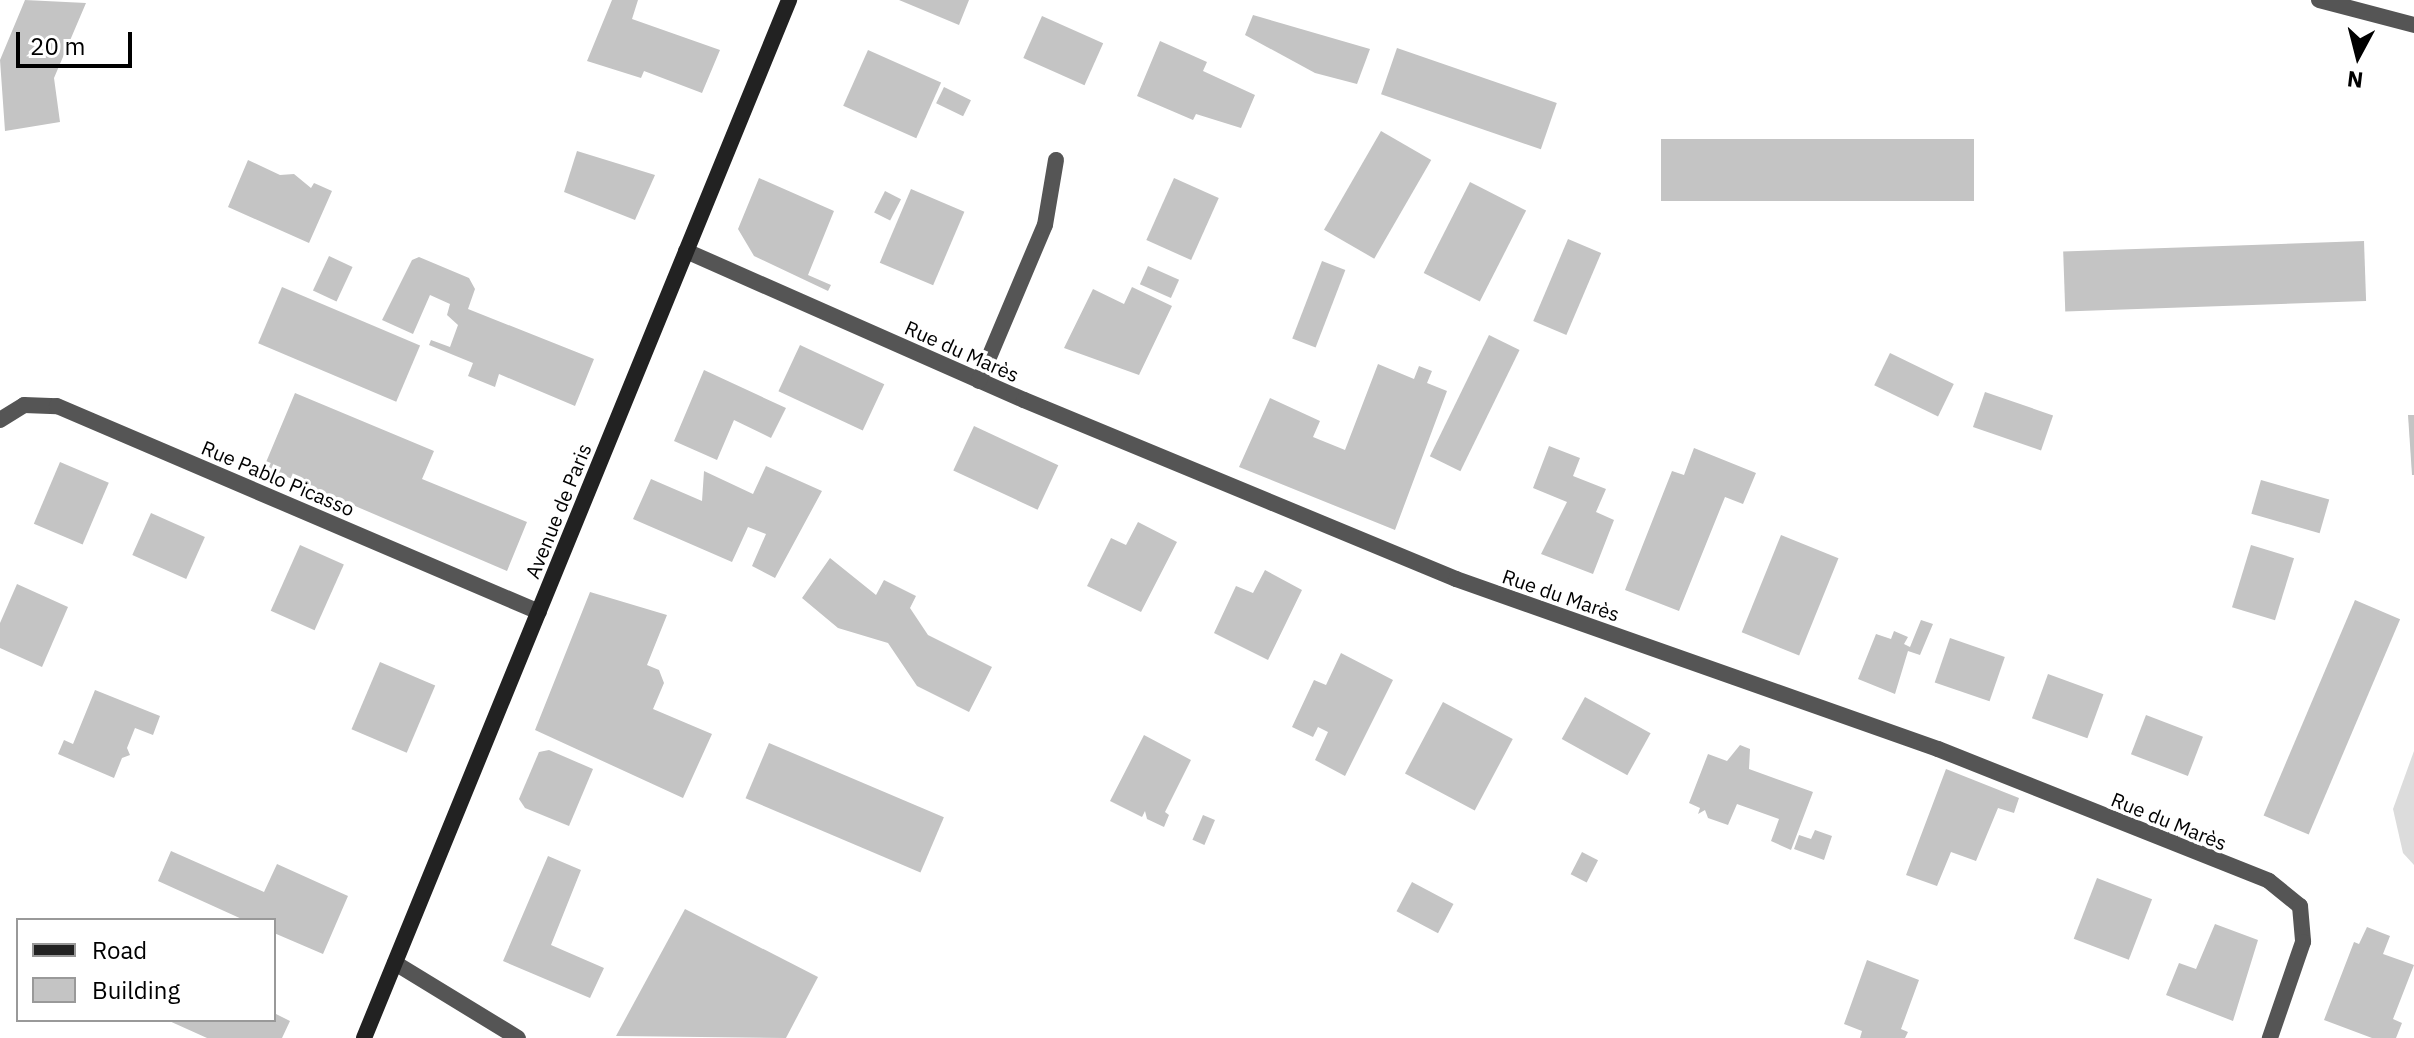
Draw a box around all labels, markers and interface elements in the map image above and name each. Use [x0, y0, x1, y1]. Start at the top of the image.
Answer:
scale bar [20, 16, 136, 66]
north arrow [2318, 16, 2398, 96]
text: 20 m [30, 30, 85, 62]
text: N [2345, 65, 2365, 96]
street label: Rue du Marès [901, 315, 1023, 387]
street label: Rue Pablo Picasso [198, 435, 358, 521]
street label: Avenue de Paris [520, 440, 596, 582]
street label: Rue du Marès [1499, 564, 1623, 626]
street label: Rue du Marès [2108, 787, 2230, 855]
legend [16, 918, 276, 1022]
text: Road [92, 934, 147, 966]
text: Building [92, 974, 180, 1006]

